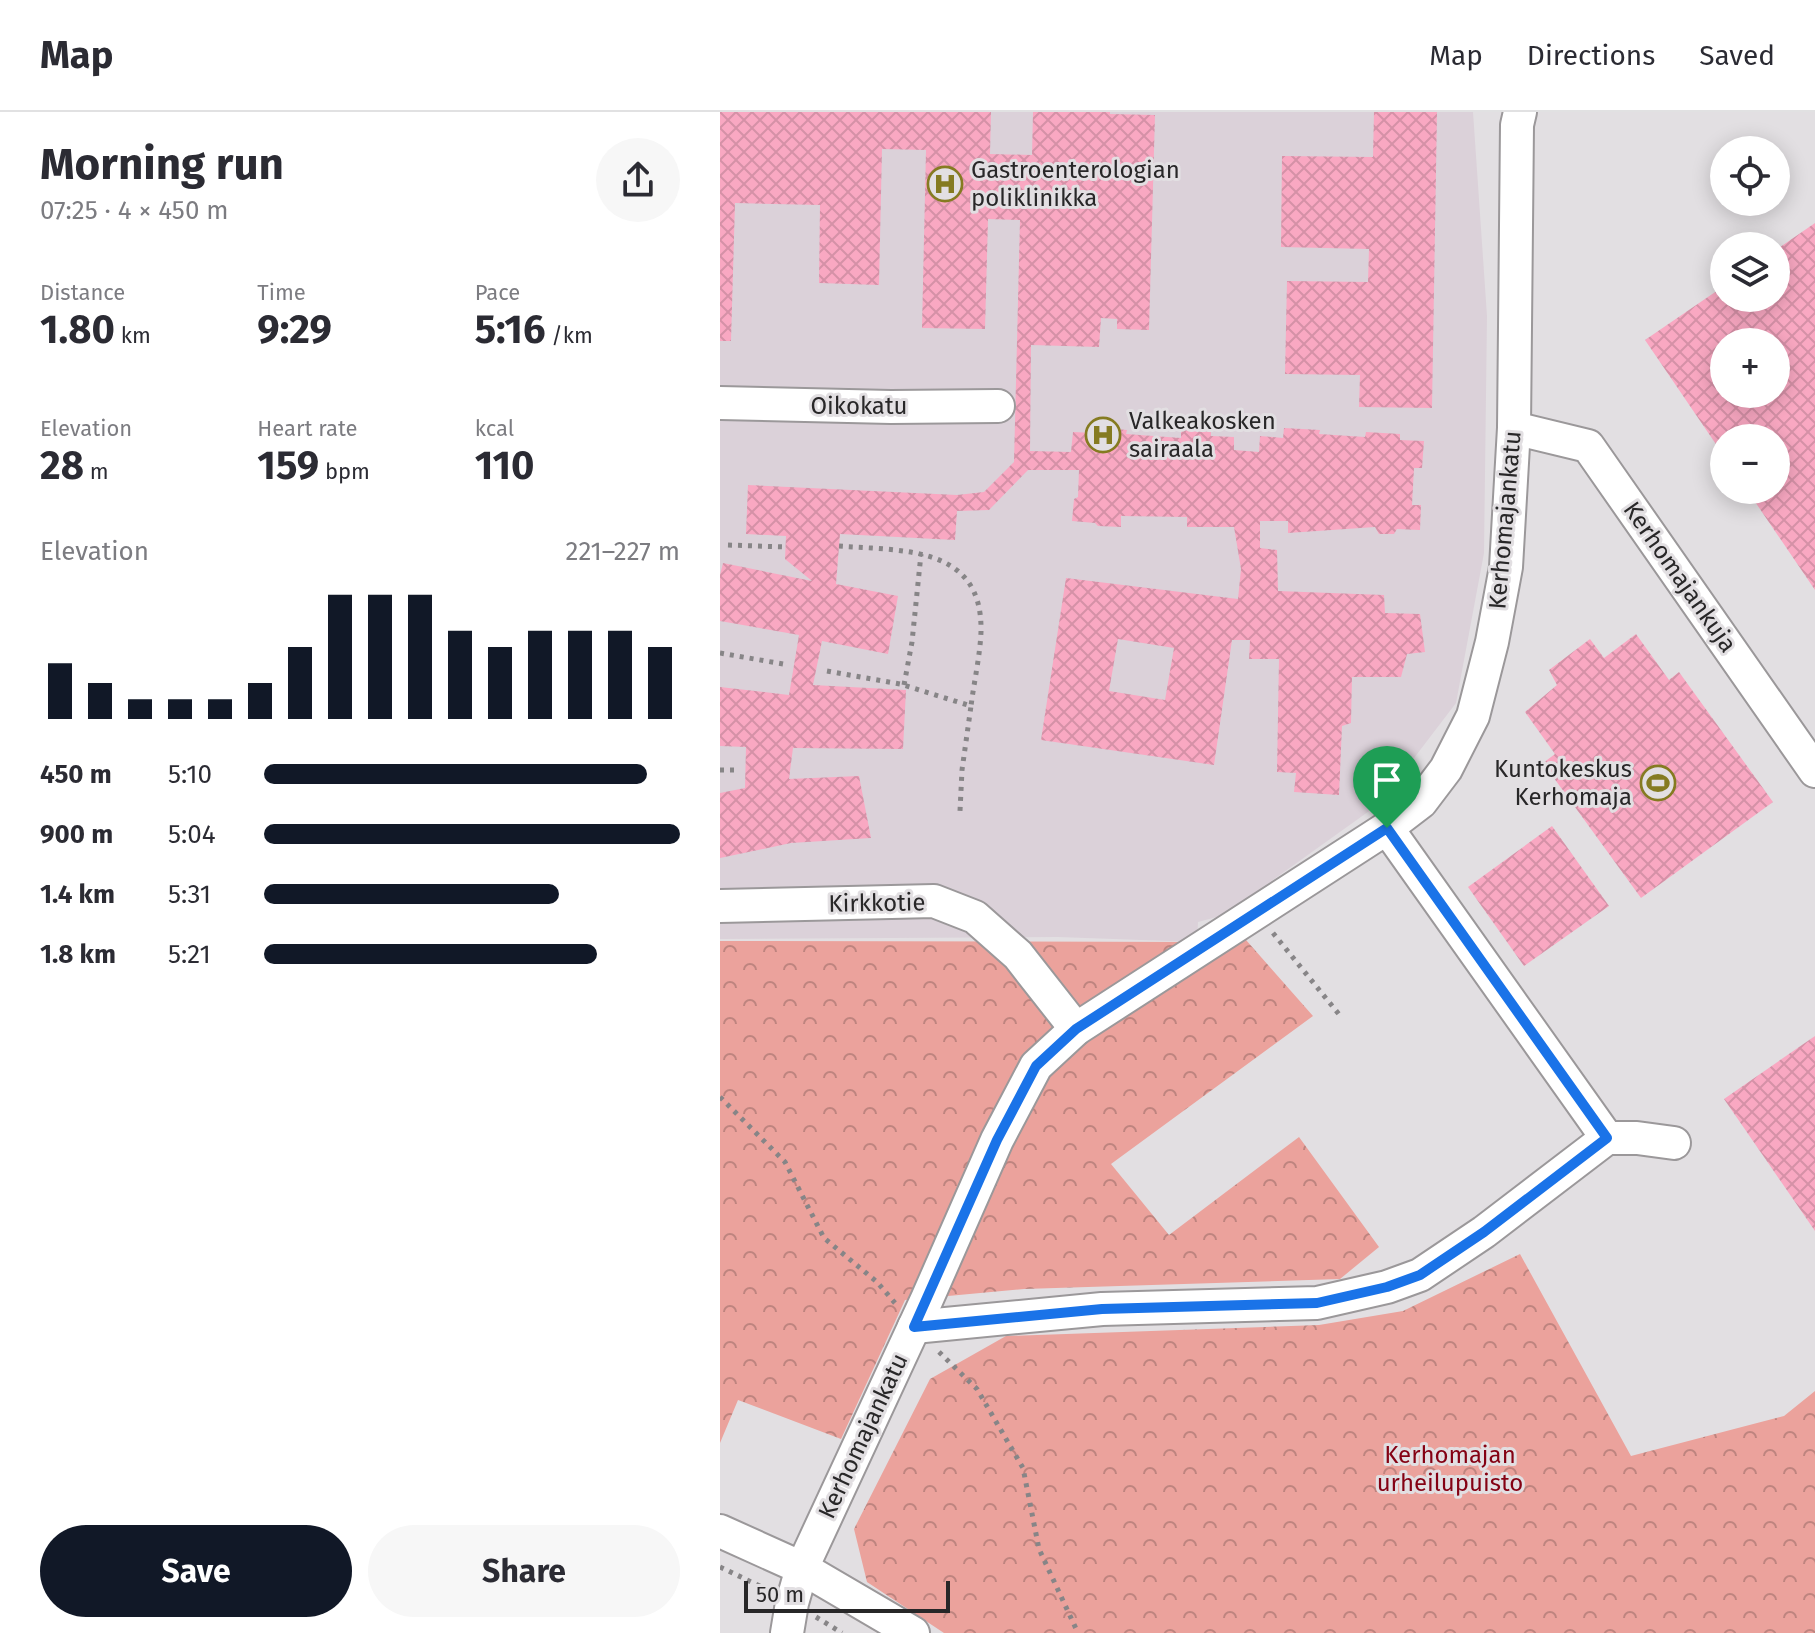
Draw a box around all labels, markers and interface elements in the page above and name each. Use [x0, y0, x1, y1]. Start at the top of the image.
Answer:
text: Map [40, 32, 113, 78]
text: Map [1429, 39, 1483, 72]
text: Directions [1527, 39, 1655, 72]
text: Saved [1699, 39, 1775, 72]
map controls [1710, 136, 1790, 504]
button: locate [1710, 136, 1790, 216]
text: Morning run [40, 138, 284, 191]
button: share [596, 138, 680, 222]
place label: Gastroenterologian poliklinikka [971, 156, 1180, 212]
hospital icon: Gastroenterologian poliklinikka [926, 165, 964, 203]
text: 07:25 · 4 × 450 m [40, 195, 229, 226]
button: layers [1710, 232, 1790, 312]
text: Distance [40, 279, 125, 306]
text: Time [257, 279, 306, 306]
text: Pace [475, 279, 520, 306]
text: 1.80 [40, 306, 115, 354]
text: 9:29 [257, 306, 332, 354]
text: 5:16 [475, 306, 545, 354]
text: km [115, 322, 151, 349]
text: /km [545, 322, 593, 349]
button: + [1710, 328, 1790, 408]
street label: Oikokatu [810, 392, 908, 420]
place label: Valkeakosken sairaala [1129, 407, 1276, 463]
text: Elevation [40, 415, 132, 442]
text: Heart rate [257, 415, 358, 442]
text: kcal [475, 415, 514, 442]
hospital icon: Valkeakosken sairaala [1084, 416, 1122, 454]
button: − [1710, 424, 1790, 504]
street label: Kerhomajankatu [1483, 430, 1527, 610]
text: 28 [40, 442, 84, 490]
text: 159 [257, 442, 319, 490]
text: 110 [475, 442, 534, 490]
text: m [84, 458, 109, 485]
text: bpm [319, 458, 370, 485]
street label: Kerhomajankuja [1618, 496, 1742, 658]
text: Elevation [40, 536, 149, 567]
text: 221–227 m [566, 536, 680, 567]
pin [1353, 746, 1421, 828]
place label: Kuntokeskus Kerhomaja [1494, 755, 1632, 811]
icon: arrive [1365, 758, 1409, 802]
text: 450 m [40, 759, 112, 790]
text: 5:10 [168, 759, 212, 790]
sports icon: Kuntokeskus Kerhomaja [1639, 764, 1677, 802]
text: 900 m [40, 819, 113, 850]
text: 5:04 [168, 819, 216, 850]
text: 1.4 km [40, 879, 115, 910]
text: 5:31 [168, 879, 211, 910]
street label: Kirkkotie [828, 888, 926, 918]
text: 1.8 km [40, 939, 116, 970]
text: 5:21 [168, 939, 211, 970]
street label: Kerhomajankatu [812, 1349, 914, 1523]
park label: Kerhomajan urheilupuisto [1377, 1441, 1523, 1497]
button: Save [40, 1525, 352, 1617]
button: Share [368, 1525, 680, 1617]
scale bar [744, 1577, 950, 1613]
text: 50 m [756, 1581, 804, 1608]

